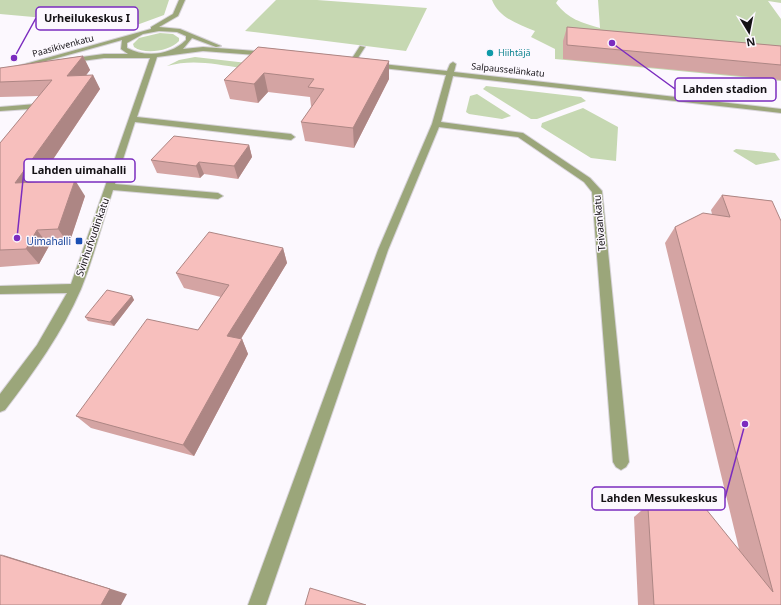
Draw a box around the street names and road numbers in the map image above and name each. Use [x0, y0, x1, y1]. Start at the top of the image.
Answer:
street label: Paasikivenkatu [31, 31, 95, 60]
street label: Salpausselänkatu [471, 59, 545, 80]
street label: Teivaankatu [590, 194, 608, 252]
street label: Svinhufvudinkatu [72, 196, 112, 278]

